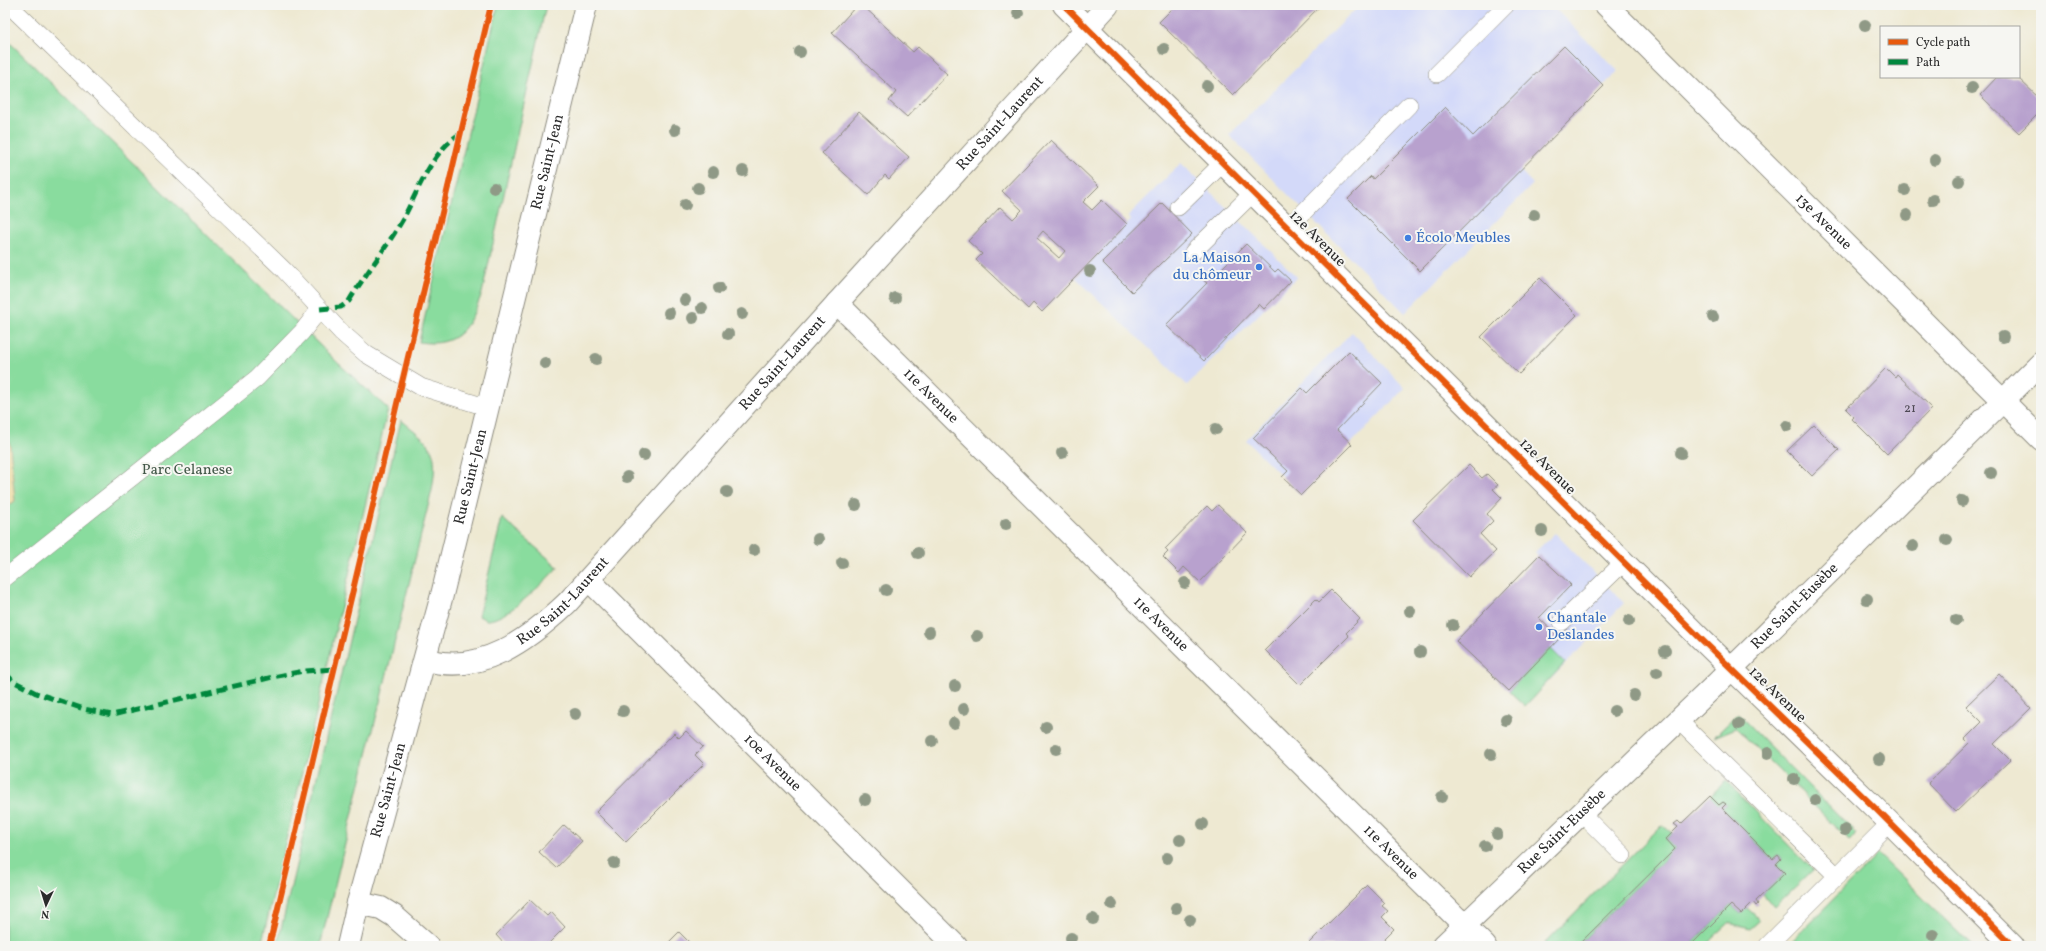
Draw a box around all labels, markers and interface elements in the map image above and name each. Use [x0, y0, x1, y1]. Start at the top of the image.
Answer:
legend [1880, 26, 2020, 78]
text: Cycle path [1916, 35, 1971, 51]
text: Path [1916, 55, 1940, 71]
street label: Rue Saint-Laurent [952, 72, 1049, 175]
street label: Rue Saint-Jean [526, 112, 569, 212]
street label: 13e Avenue [1790, 189, 1857, 255]
street label: 12e Avenue [1284, 206, 1350, 272]
place label: Écolo Meubles [1416, 228, 1510, 249]
marker: Écolo Meubles [1403, 233, 1413, 243]
place label: La Maison du chômeur [1173, 248, 1251, 286]
marker: La Maison du chômeur [1254, 262, 1264, 272]
street label: Rue Saint-Laurent [734, 311, 831, 415]
street label: 11e Avenue [898, 364, 963, 428]
house number: 21 [1904, 400, 1916, 418]
street label: Rue Saint-Jean [449, 427, 493, 527]
street label: 12e Avenue [1514, 434, 1580, 500]
park label: Parc Celanese [142, 460, 232, 481]
street label: Rue Saint-Laurent [513, 552, 614, 651]
street label: Rue Saint-Eusèbe [1746, 558, 1843, 654]
street label: 11e Avenue [1128, 592, 1193, 657]
place label: Chantale Deslandes [1547, 608, 1614, 646]
marker: Chantale Deslandes [1534, 622, 1544, 632]
street label: 12e Avenue [1743, 662, 1811, 728]
street label: 10e Avenue [739, 729, 806, 796]
street label: Rue Saint-Jean [366, 740, 412, 840]
street label: Rue Saint-Eusèbe [1513, 784, 1611, 879]
street label: 11e Avenue [1358, 820, 1423, 885]
north arrow [26, 885, 66, 925]
text: N [41, 906, 50, 921]

